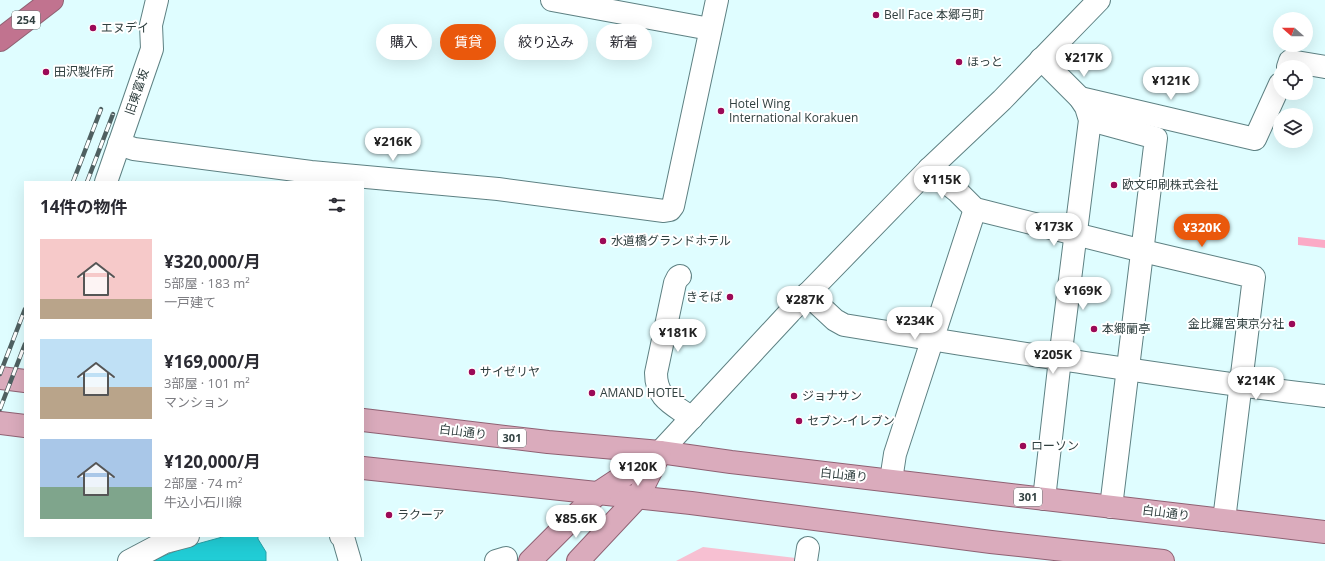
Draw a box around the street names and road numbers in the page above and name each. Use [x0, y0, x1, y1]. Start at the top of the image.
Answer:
road number: 254 [12, 11, 40, 29]
street label: 旧東富坂 [121, 66, 152, 117]
street label: 白山通り [438, 420, 488, 443]
road number: 301 [498, 429, 526, 447]
street label: 白山通り [819, 464, 869, 485]
road number: 301 [1014, 488, 1042, 506]
street label: 白山通り [1141, 501, 1191, 524]

